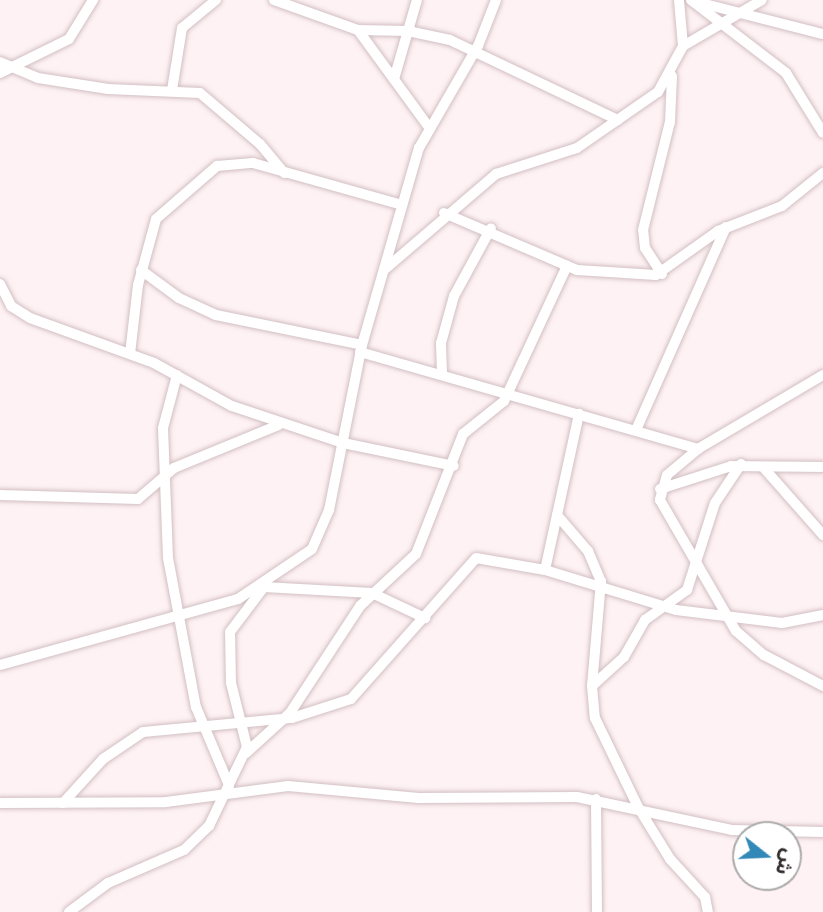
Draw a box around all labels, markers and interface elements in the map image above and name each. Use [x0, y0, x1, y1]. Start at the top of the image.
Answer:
north arrow [732, 821, 802, 891]
text: ش [771, 846, 801, 878]

